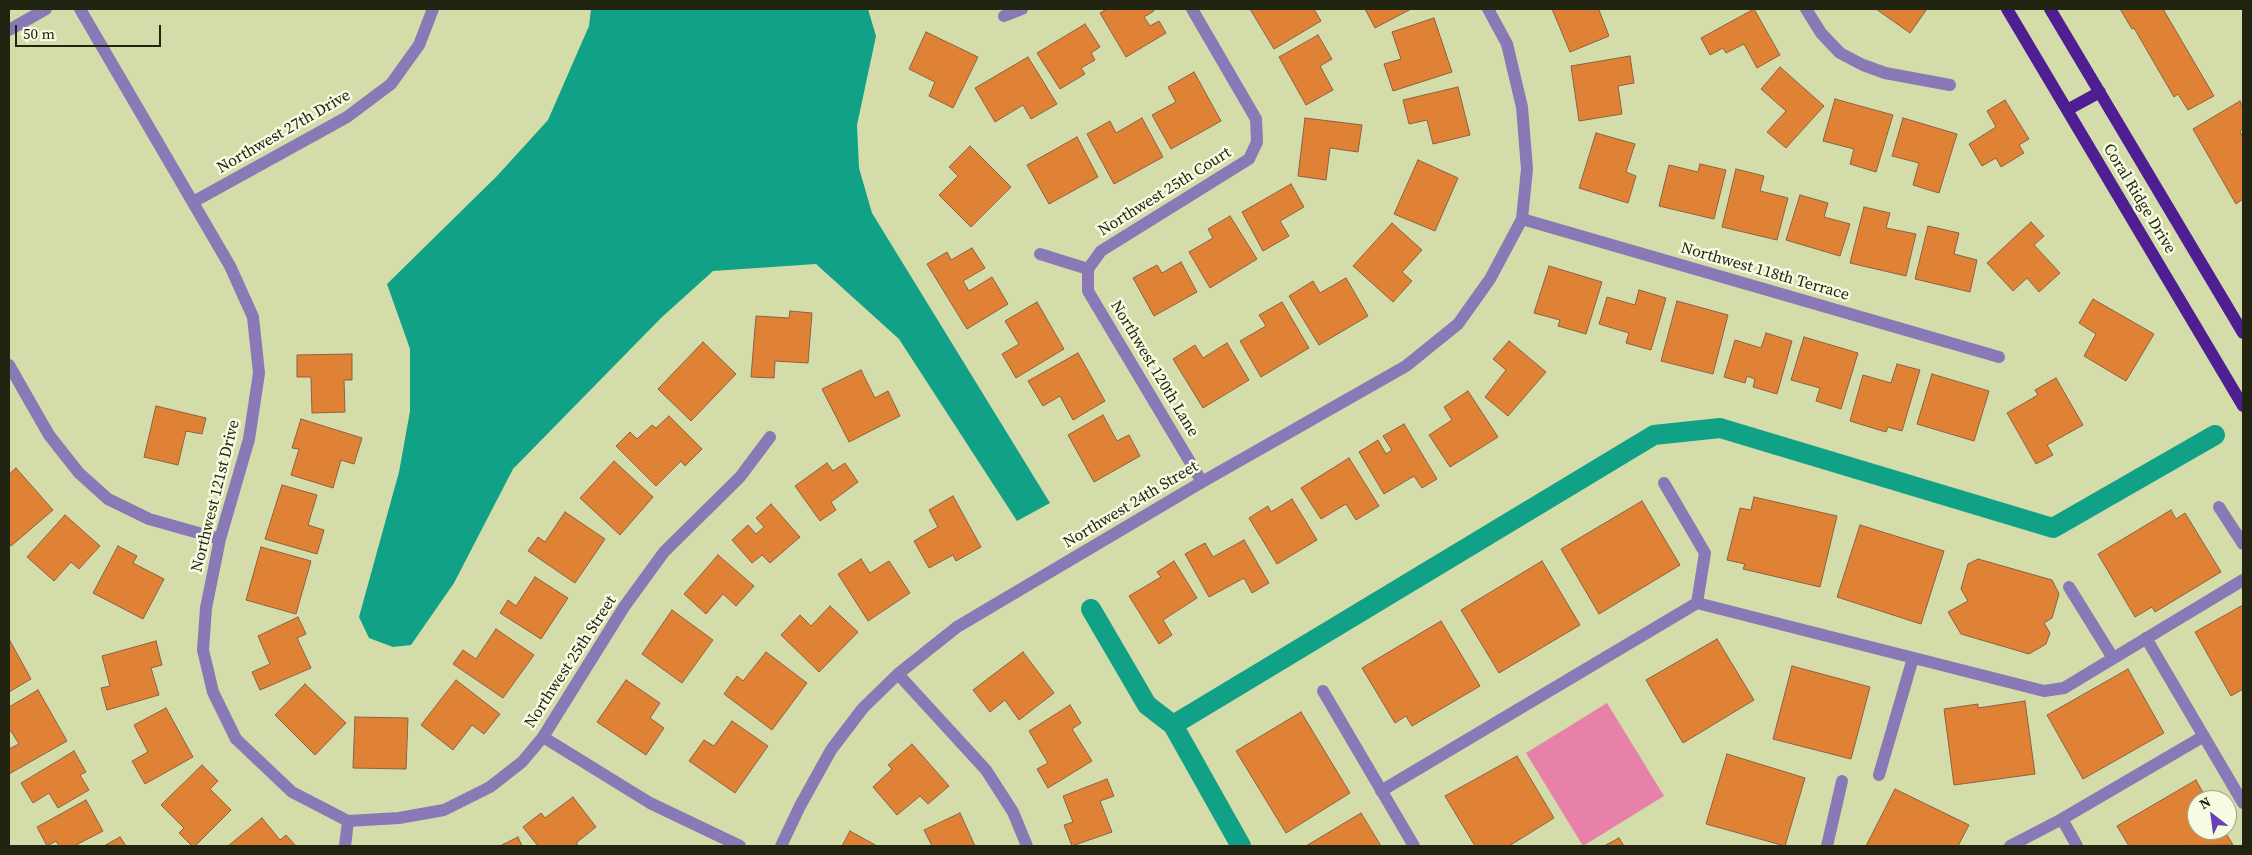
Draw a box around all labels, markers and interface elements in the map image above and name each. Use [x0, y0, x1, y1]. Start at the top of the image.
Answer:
scale bar [18, 15, 164, 47]
text: 50 m [23, 23, 55, 44]
street label: Northwest 27th Drive [214, 86, 354, 178]
street label: Coral Ridge Drive [2099, 141, 2179, 257]
street label: Northwest 25th Court [1095, 143, 1235, 241]
street label: Northwest 118th Terrace [1679, 239, 1851, 305]
street label: Northwest 120th Lane [1106, 297, 1202, 441]
street label: Northwest 121st Drive [188, 418, 244, 574]
street label: Northwest 24th Street [1060, 457, 1202, 553]
street label: Northwest 25th Street [521, 592, 621, 732]
north arrow [2187, 790, 2237, 840]
text: N [2196, 792, 2214, 814]

